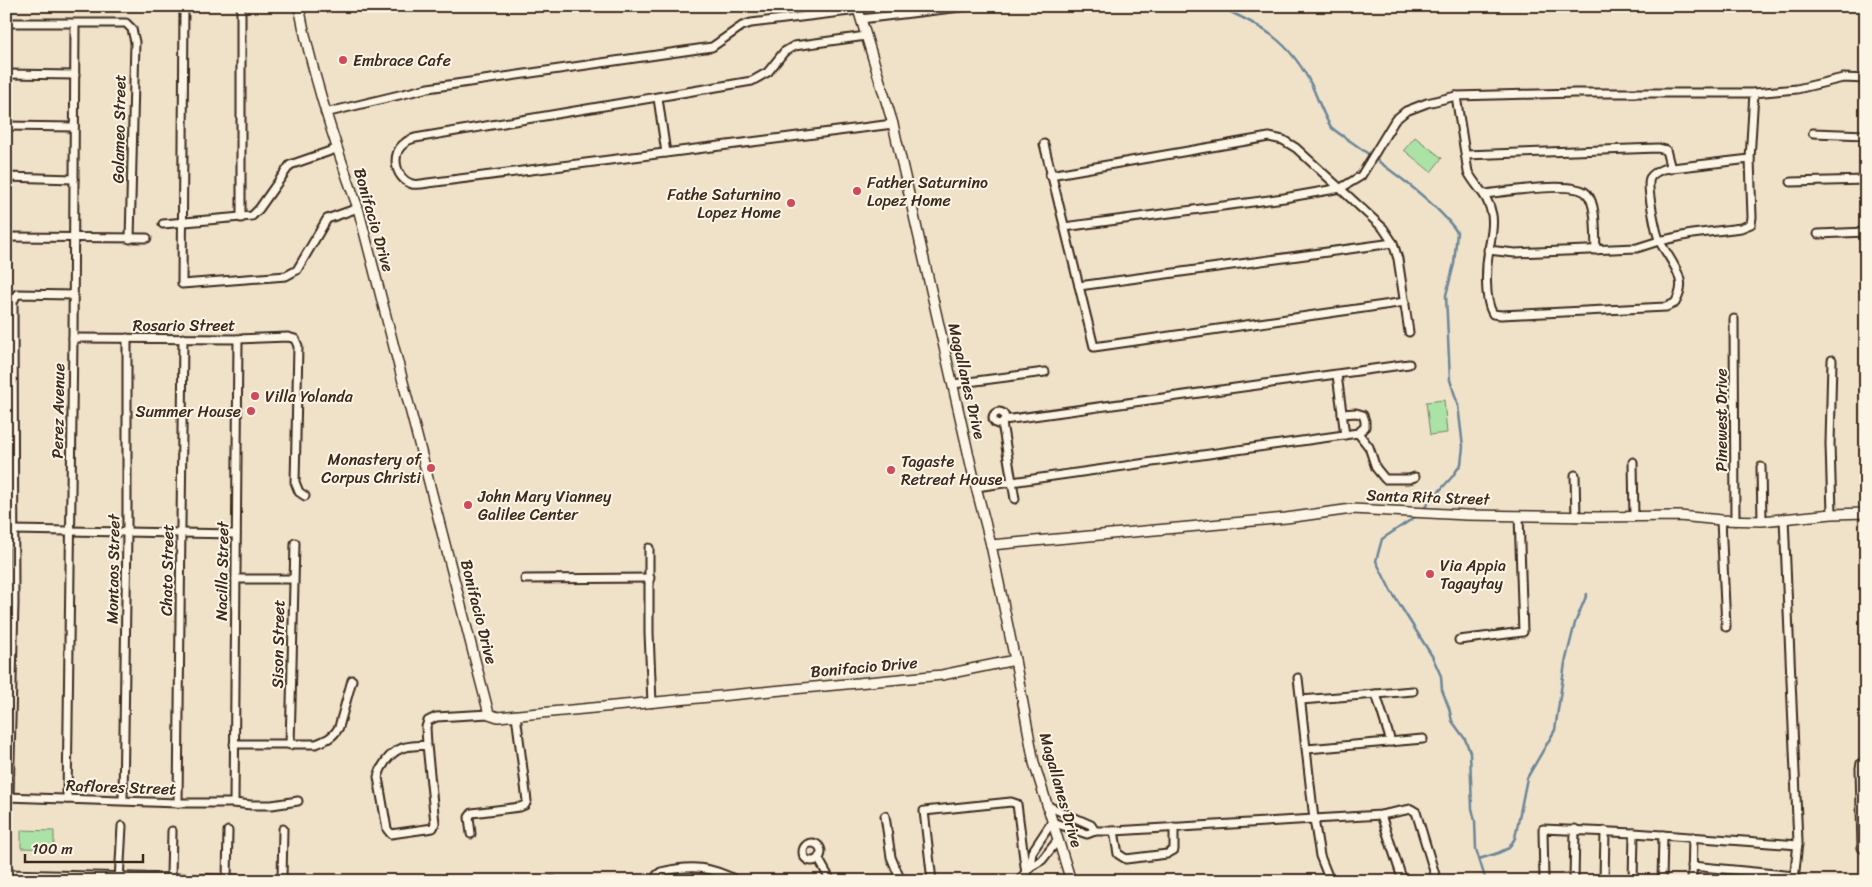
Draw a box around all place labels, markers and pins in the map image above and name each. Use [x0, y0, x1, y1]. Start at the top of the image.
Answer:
place label: Embrace Cafe [353, 46, 451, 75]
marker: Embrace Cafe [337, 54, 349, 66]
place label: Father Saturnino Lopez Home [867, 168, 988, 215]
place label: Fathe Saturnino Lopez Home [667, 180, 781, 227]
marker: Father Saturnino Lopez Home [851, 185, 863, 197]
marker: Fathe Saturnino Lopez Home [785, 197, 797, 209]
place label: Villa Yolanda [265, 382, 354, 411]
marker: Villa Yolanda [249, 390, 261, 402]
place label: Summer House [135, 397, 241, 426]
marker: Summer House [245, 405, 257, 417]
place label: Monastery of Corpus Christi [321, 445, 423, 492]
place label: Tagaste Retreat House [901, 447, 1003, 494]
marker: Monastery of Corpus Christi [425, 462, 437, 474]
marker: Tagaste Retreat House [885, 464, 897, 476]
place label: John Mary Vianney Galilee Center [477, 482, 612, 529]
marker: John Mary Vianney Galilee Center [462, 499, 474, 511]
place label: Via Appia Tagaytay [1440, 551, 1506, 598]
marker: Via Appia Tagaytay [1424, 568, 1436, 580]

